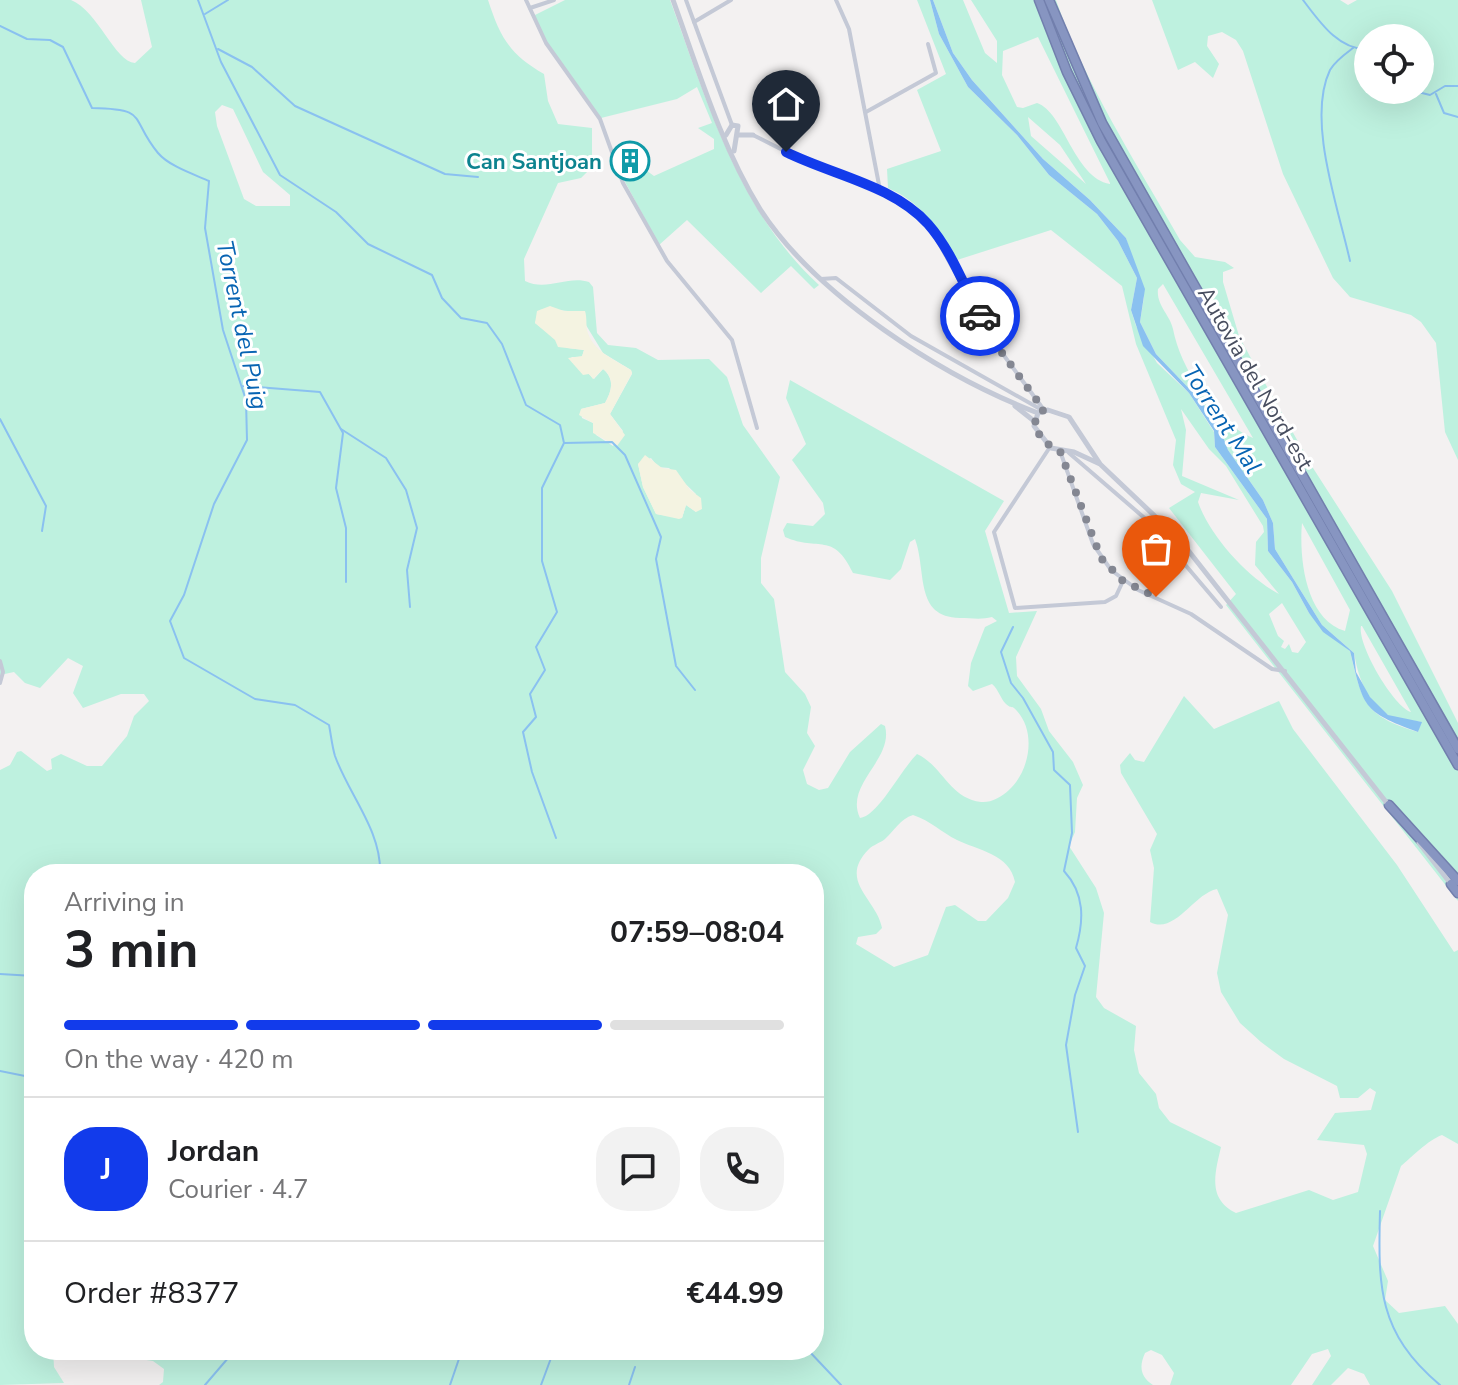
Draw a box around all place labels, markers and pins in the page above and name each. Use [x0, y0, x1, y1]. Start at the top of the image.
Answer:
pin [752, 70, 820, 152]
building icon: Can Santjoan [609, 140, 651, 182]
place label: Can Santjoan [466, 147, 602, 177]
pin [1122, 515, 1190, 597]

